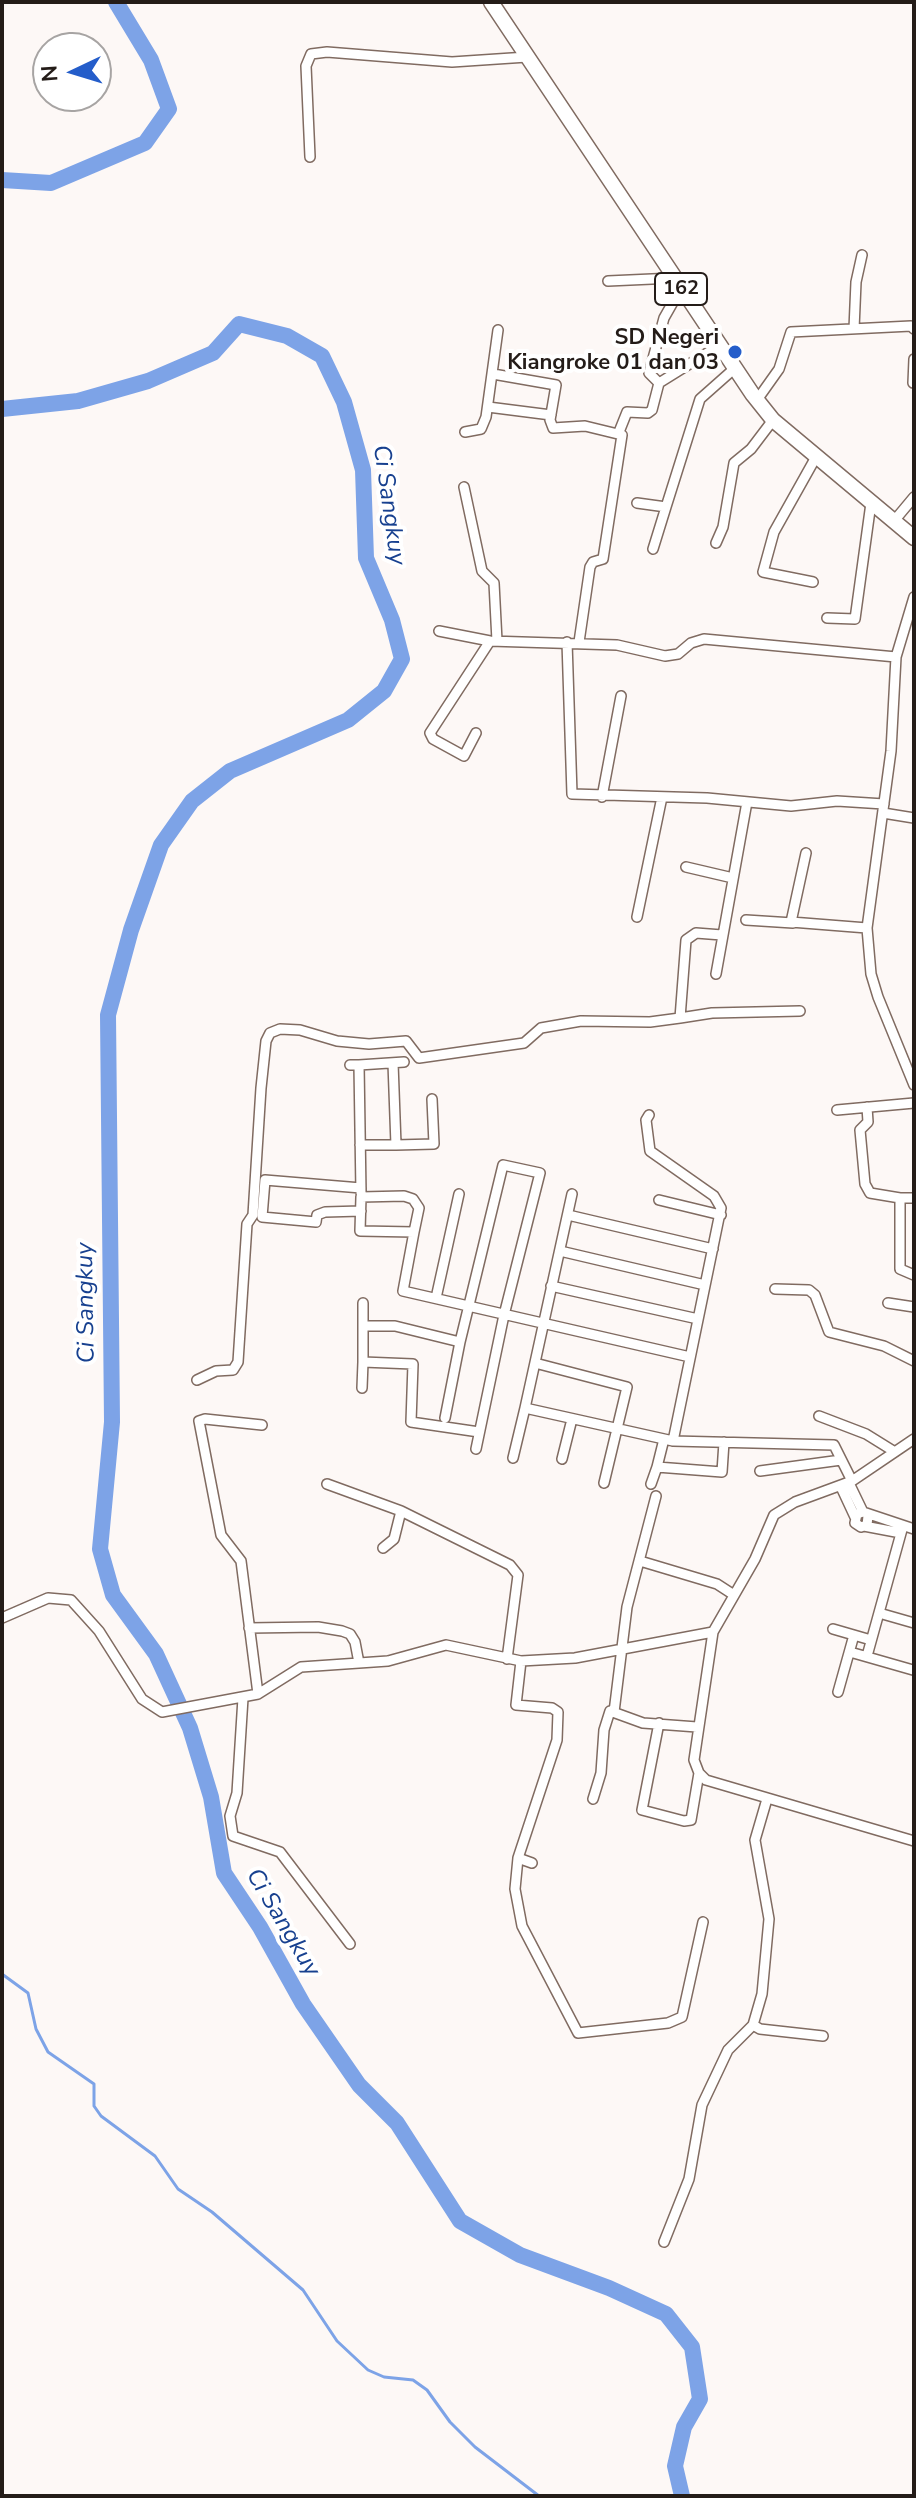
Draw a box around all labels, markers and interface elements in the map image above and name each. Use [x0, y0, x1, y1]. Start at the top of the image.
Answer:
north arrow [32, 32, 112, 112]
text: N [35, 64, 66, 83]
road number: 162 [655, 273, 707, 305]
place label: SD Negeri Kiangroke 01 dan 03 [507, 326, 719, 378]
marker: SD Negeri Kiangroke 01 dan 03 [726, 343, 744, 361]
water label: Ci Sangkuy [365, 443, 411, 567]
water label: Ci Sangkuy [72, 1242, 102, 1364]
water label: Ci Sangkuy [239, 1864, 325, 1982]

